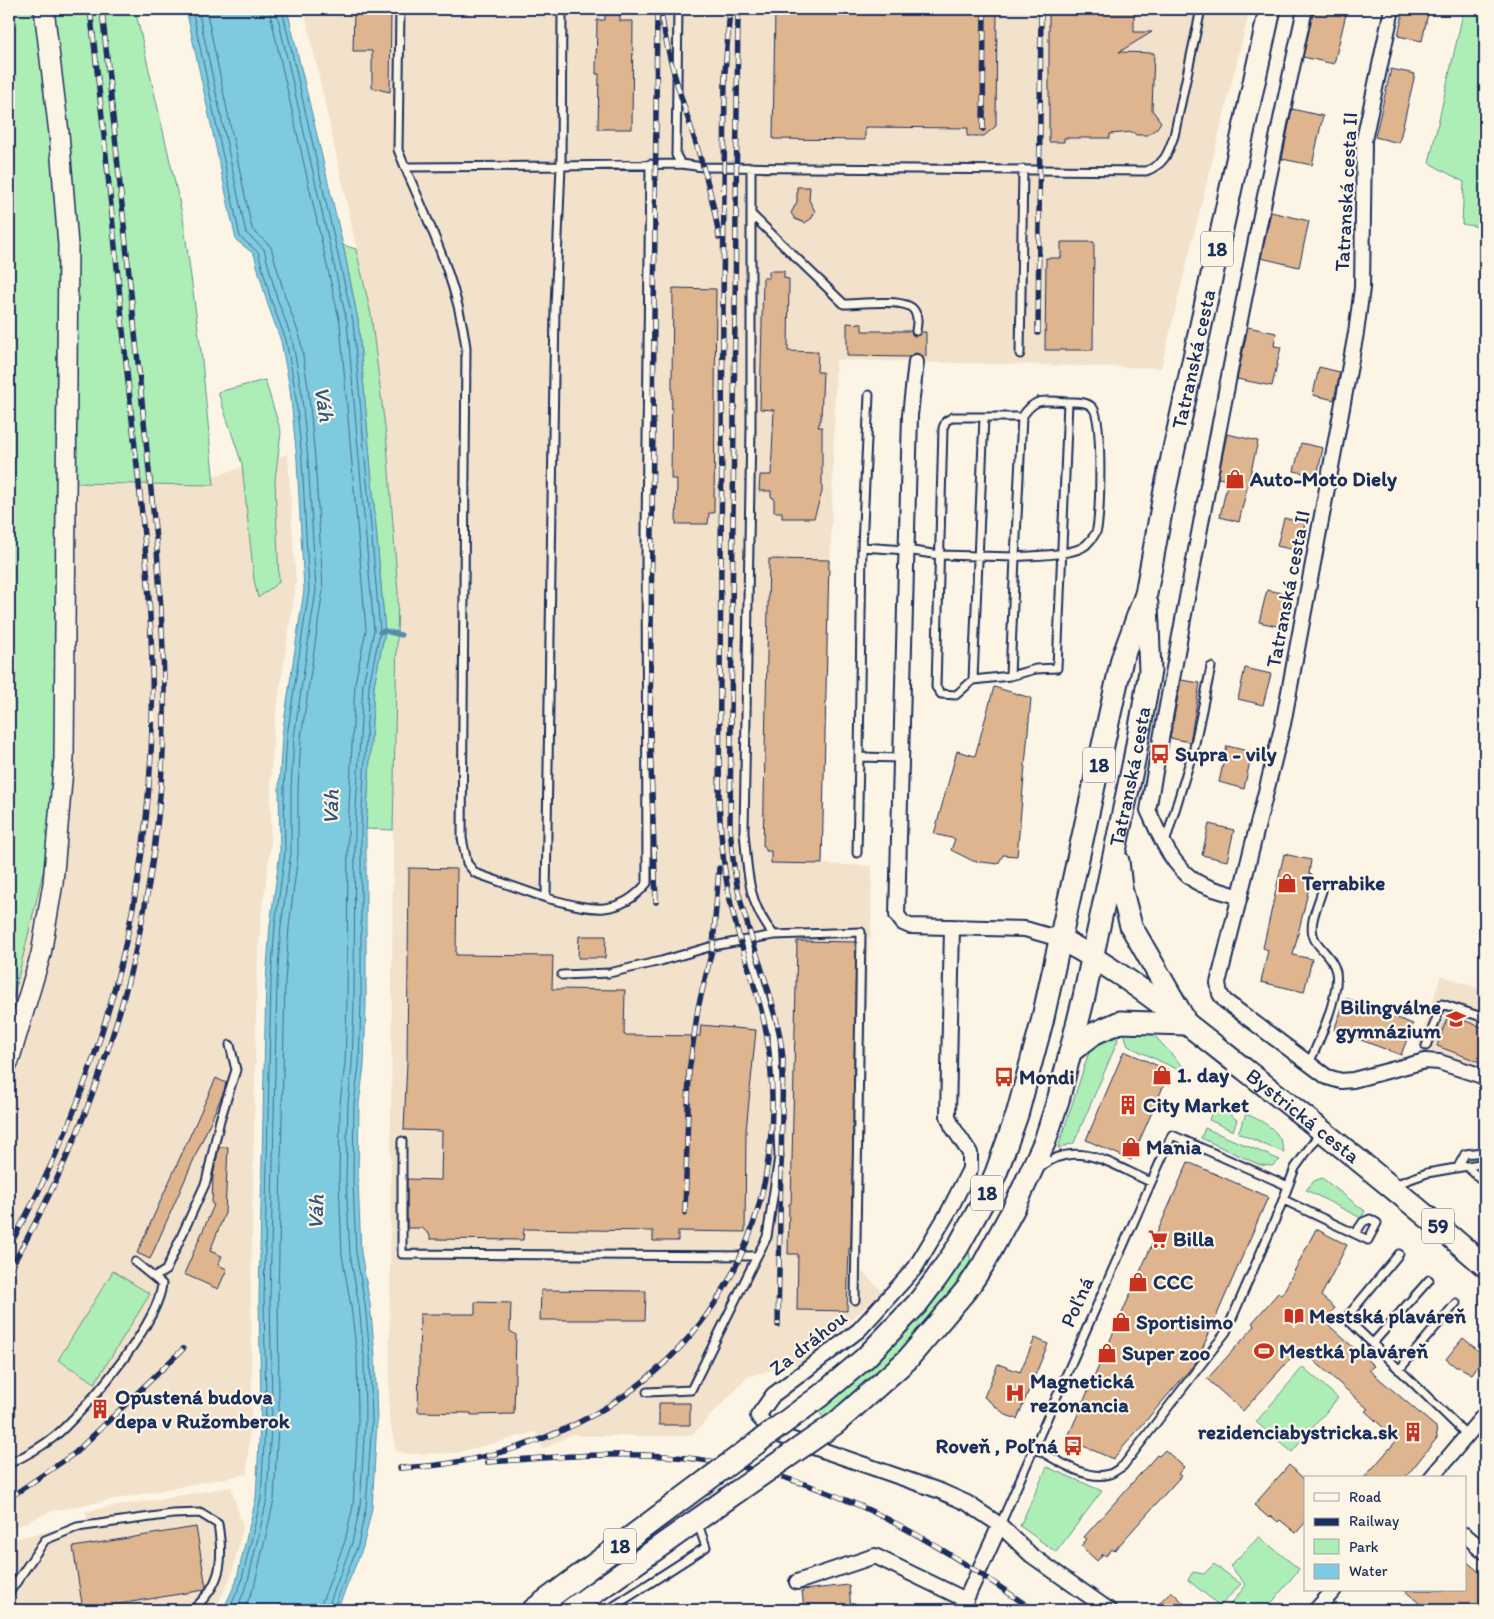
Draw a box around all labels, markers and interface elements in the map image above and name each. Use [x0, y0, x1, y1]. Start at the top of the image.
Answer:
street label: Tatranská cesta II [1329, 112, 1362, 272]
road number: 18 [1201, 232, 1233, 266]
street label: Tatranská cesta [1166, 287, 1220, 431]
water label: Váh [308, 385, 341, 424]
place label: Auto-Moto Diely [1249, 466, 1397, 492]
shop icon: Auto-Moto Diely [1224, 468, 1246, 490]
street label: Tatranská cesta II [1260, 508, 1315, 670]
street label: Tatranská cesta [1103, 705, 1155, 848]
place label: Supra - vily [1175, 741, 1277, 767]
bus stop icon: Supra - vily [1149, 743, 1171, 765]
road number: 18 [1083, 748, 1115, 782]
water label: Váh [316, 789, 345, 825]
place label: Terrabike [1301, 870, 1385, 895]
shop icon: Terrabike [1276, 872, 1298, 894]
place label: Bilingválne gymnázium [1336, 994, 1441, 1044]
school or university icon: Bilingválne gymnázium [1445, 1008, 1467, 1030]
place label: 1. day [1177, 1062, 1229, 1088]
street label: Bystrická cesta [1241, 1062, 1365, 1168]
place label: Mondi [1019, 1064, 1075, 1089]
shop icon: 1. day [1151, 1064, 1173, 1086]
bus stop icon: Mondi [993, 1066, 1015, 1088]
place label: City Market [1143, 1092, 1249, 1118]
building icon: City Market [1117, 1094, 1139, 1116]
place label: Mania [1146, 1134, 1203, 1159]
shop icon: Mania [1120, 1136, 1142, 1158]
road number: 18 [971, 1176, 1003, 1210]
water label: Váh [301, 1194, 330, 1230]
road number: 59 [1422, 1208, 1454, 1244]
place label: Billa [1173, 1226, 1215, 1251]
supermarket icon: Billa [1147, 1228, 1169, 1250]
place label: CCC [1153, 1269, 1194, 1294]
shop icon: CCC [1127, 1271, 1149, 1293]
street label: Poľná [1054, 1273, 1099, 1331]
place label: Mestská plaváreň [1309, 1303, 1466, 1329]
street label: Za dráhou [764, 1304, 852, 1381]
library icon: Mestská plaváreň [1283, 1305, 1305, 1327]
place label: Sportisimo [1136, 1309, 1233, 1335]
shop icon: Sportisimo [1110, 1311, 1132, 1333]
place label: Mestká plaváreň [1279, 1338, 1428, 1364]
place label: Super zoo [1122, 1340, 1211, 1366]
sports icon: Mestká plaváreň [1253, 1340, 1275, 1362]
shop icon: Super zoo [1096, 1342, 1118, 1364]
place label: Magnetická rezonancia [1030, 1368, 1135, 1417]
hospital icon: Magnetická rezonancia [1004, 1382, 1026, 1404]
place label: Opustená budova depa v Ružomberok [115, 1384, 291, 1434]
building icon: Opustená budova depa v Ružomberok [89, 1398, 111, 1420]
place label: rezidenciabystricka.sk [1198, 1419, 1398, 1445]
building icon: rezidenciabystricka.sk [1402, 1421, 1424, 1443]
place label: Roveň , Poľná [936, 1433, 1059, 1458]
bus stop icon: Roveň , Poľná [1062, 1435, 1084, 1457]
legend [1304, 1476, 1466, 1592]
text: Road [1349, 1488, 1382, 1506]
text: Railway [1349, 1512, 1399, 1530]
road number: 18 [604, 1528, 636, 1564]
text: Park [1349, 1538, 1379, 1556]
text: Water [1349, 1562, 1388, 1580]

